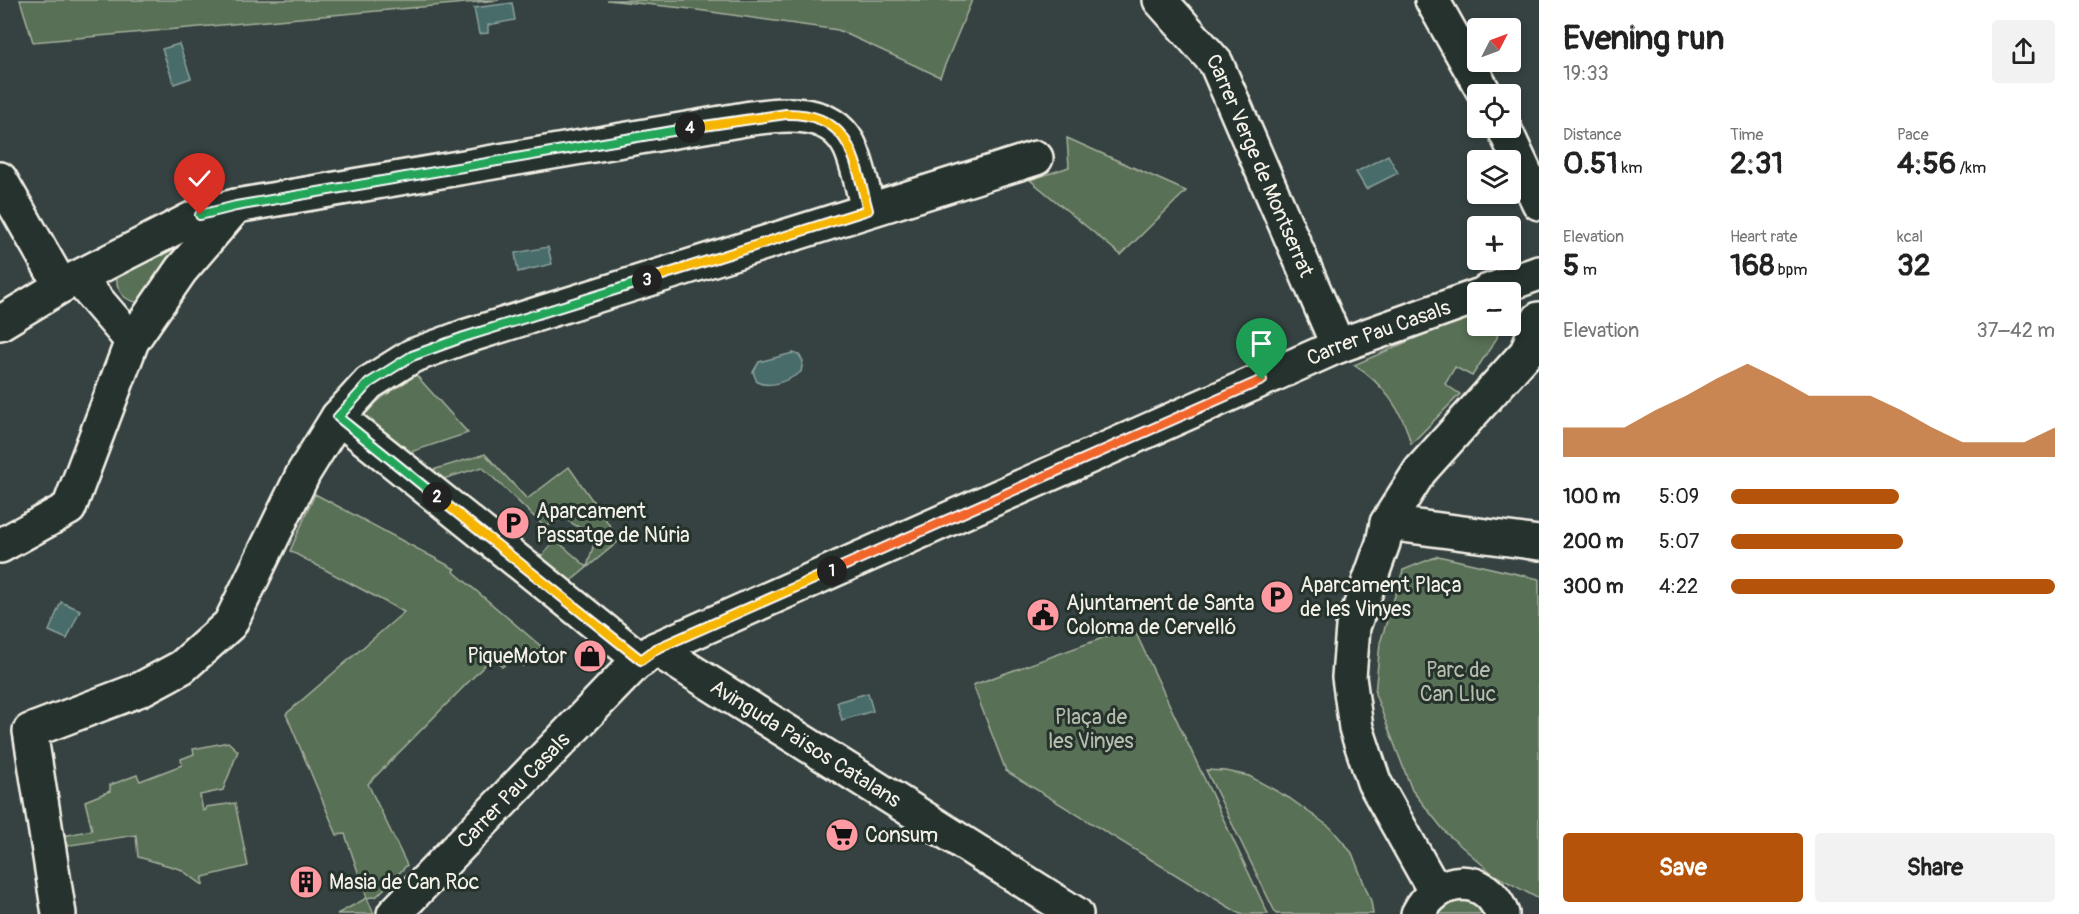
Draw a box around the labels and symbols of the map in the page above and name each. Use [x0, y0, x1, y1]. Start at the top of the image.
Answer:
north arrow [1467, 18, 1521, 72]
street label: Carrer Verge de Montserrat [1200, 48, 1320, 282]
pin: 4 [675, 113, 705, 143]
pin [174, 153, 225, 215]
pin: 3 [632, 265, 662, 295]
street label: Carrer Pau Casals [1303, 294, 1455, 372]
pin [1236, 318, 1287, 380]
pin: 2 [422, 482, 452, 512]
place label: Aparcament Passatge de Núria [536, 498, 690, 549]
parking icon: Aparcament Passatge de Núria [495, 505, 531, 541]
pin: 1 [817, 556, 847, 586]
place label: Aparcament Plaça de les Vinyes [1300, 572, 1462, 623]
parking icon: Aparcament Plaça de les Vinyes [1259, 579, 1295, 615]
place label: Ajuntament de Santa Coloma de Cervelló [1066, 590, 1254, 641]
public building icon: Ajuntament de Santa Coloma de Cervelló [1025, 597, 1061, 633]
shop icon: PiqueMotor [572, 638, 608, 674]
place label: PiqueMotor [467, 643, 567, 670]
park label: Parc de Can Lluc [1420, 657, 1496, 708]
street label: Avinguda Països Catalans [705, 674, 906, 814]
park label: Plaça de les Vinyes [1048, 704, 1134, 755]
street label: Carrer Pau Casals [452, 726, 576, 854]
supermarket icon: Consum [824, 817, 860, 853]
place label: Consum [865, 822, 938, 849]
building icon: Masia de Can Roc [288, 864, 324, 900]
place label: Masia de Can Roc [329, 869, 479, 896]

